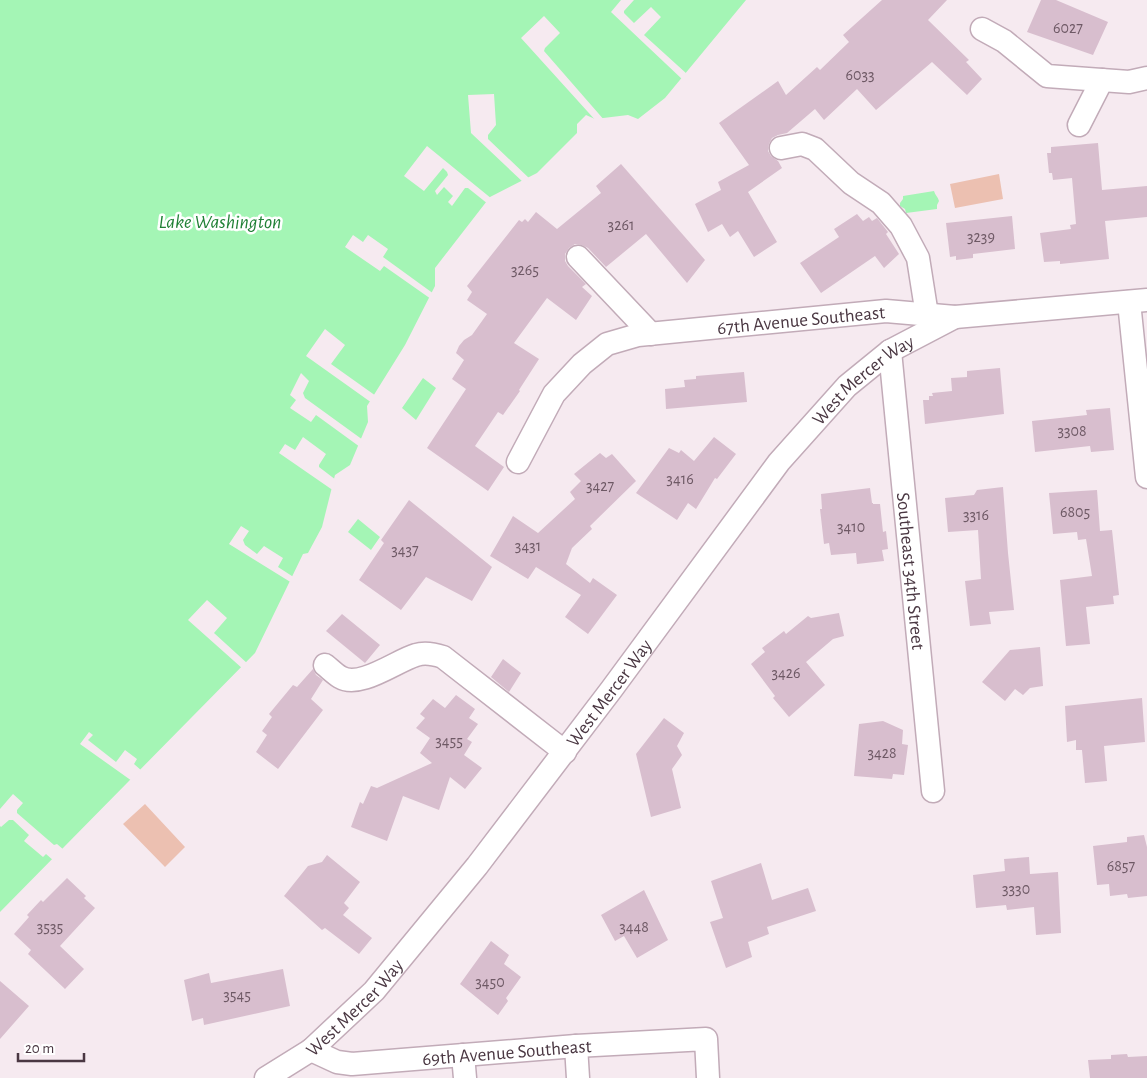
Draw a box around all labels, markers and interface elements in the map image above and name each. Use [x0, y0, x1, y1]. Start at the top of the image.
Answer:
house number: 6027 [1053, 20, 1083, 36]
house number: 6033 [845, 67, 875, 83]
water label: Lake Washington [159, 212, 281, 232]
house number: 3261 [608, 217, 634, 233]
house number: 3239 [967, 229, 995, 245]
house number: 3265 [511, 262, 539, 278]
street label: 67th Avenue Southeast [716, 303, 886, 338]
street label: West Mercer Way [809, 332, 917, 429]
house number: 3308 [1057, 423, 1087, 439]
house number: 3416 [666, 471, 694, 487]
house number: 3427 [586, 478, 614, 494]
street label: Southeast 34th Street [893, 491, 927, 651]
house number: 6805 [1060, 504, 1090, 520]
house number: 3316 [963, 507, 989, 523]
house number: 3410 [837, 519, 865, 535]
house number: 3431 [515, 538, 541, 554]
house number: 3437 [391, 542, 419, 558]
street label: West Mercer Way [564, 636, 656, 751]
house number: 3426 [771, 665, 801, 681]
house number: 3455 [435, 733, 463, 749]
house number: 3428 [867, 745, 897, 761]
house number: 6857 [1107, 858, 1136, 874]
house number: 3330 [1002, 881, 1030, 897]
house number: 3535 [37, 919, 63, 935]
house number: 3448 [619, 919, 649, 935]
street label: West Mercer Way [303, 956, 407, 1060]
house number: 3450 [475, 974, 505, 990]
house number: 3545 [223, 987, 251, 1003]
scale bar [18, 1030, 84, 1062]
street label: 69th Avenue Southeast [421, 1037, 592, 1069]
text: 20 m [25, 1041, 54, 1056]

